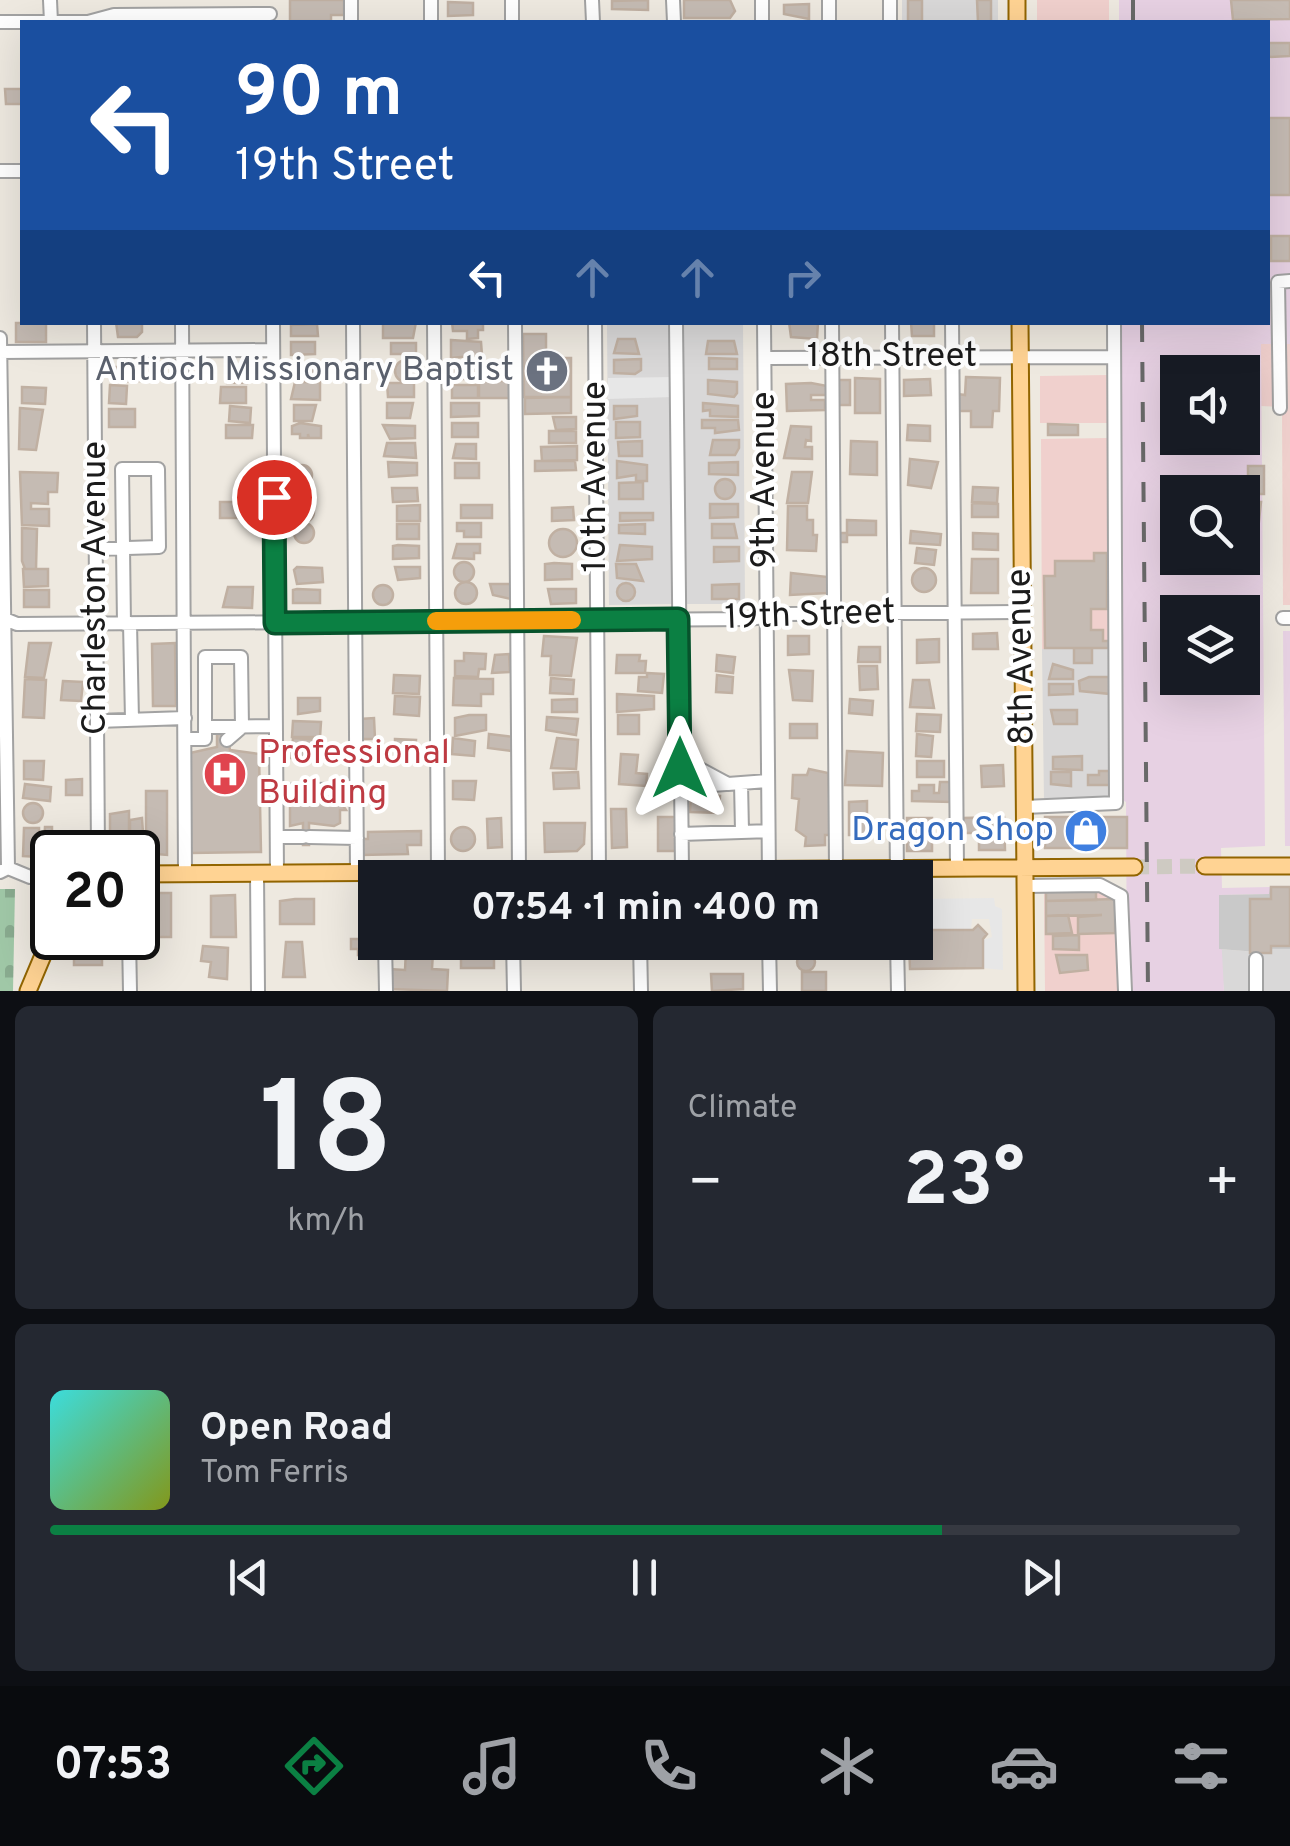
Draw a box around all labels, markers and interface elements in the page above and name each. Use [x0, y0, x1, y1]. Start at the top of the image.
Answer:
text: 90 m [235, 52, 403, 141]
icon: left [70, 60, 200, 190]
text: 19th Street [235, 139, 455, 196]
icon: left [460, 250, 515, 305]
icon: ahead [565, 250, 620, 305]
icon: ahead [670, 250, 725, 305]
icon: right [775, 250, 830, 305]
street label: 18th Street [807, 335, 977, 379]
church icon: Antioch Missionary Baptist [524, 348, 570, 394]
place label: Antioch Missionary Baptist [94, 349, 514, 393]
map controls [1160, 355, 1260, 695]
button: sound [1160, 355, 1260, 455]
street label: 10th Avenue [574, 381, 618, 573]
street label: 9th Avenue [743, 392, 787, 568]
street label: Charleston Avenue [74, 441, 118, 735]
pin [232, 455, 317, 540]
icon: arrive [247, 470, 302, 525]
button: search [1160, 475, 1260, 575]
street label: 8th Avenue [998, 568, 1046, 746]
street label: 19th Street [724, 591, 896, 641]
button: layers [1160, 595, 1260, 695]
position arrow [628, 716, 732, 820]
place label: Professional Building [258, 732, 450, 816]
hospital icon: Professional Building [202, 751, 248, 797]
shop icon: Dragon Shop [1063, 808, 1109, 854]
place label: Dragon Shop [851, 809, 1054, 853]
speed limit sign: 20 [30, 830, 160, 960]
text: 07:54 · 1 min · 400 m [471, 885, 820, 934]
text: 18 [259, 1054, 393, 1219]
text: Climate [688, 1089, 797, 1129]
text: 23° [903, 1137, 1025, 1232]
text: − [688, 1150, 723, 1220]
text: + [1205, 1150, 1240, 1220]
text: km/h [287, 1202, 365, 1242]
text: Open Road [200, 1405, 393, 1454]
text: Tom Ferris [200, 1454, 349, 1494]
icon: previous [221, 1550, 276, 1605]
icon: pause [617, 1550, 672, 1605]
icon: next [1014, 1550, 1069, 1605]
icon: directions [279, 1731, 349, 1801]
icon: music [457, 1731, 527, 1801]
icon: phone [634, 1731, 704, 1801]
icon: climate [812, 1731, 882, 1801]
icon: car [989, 1731, 1059, 1801]
icon: filters [1166, 1731, 1236, 1801]
text: 07:53 [54, 1738, 172, 1795]

